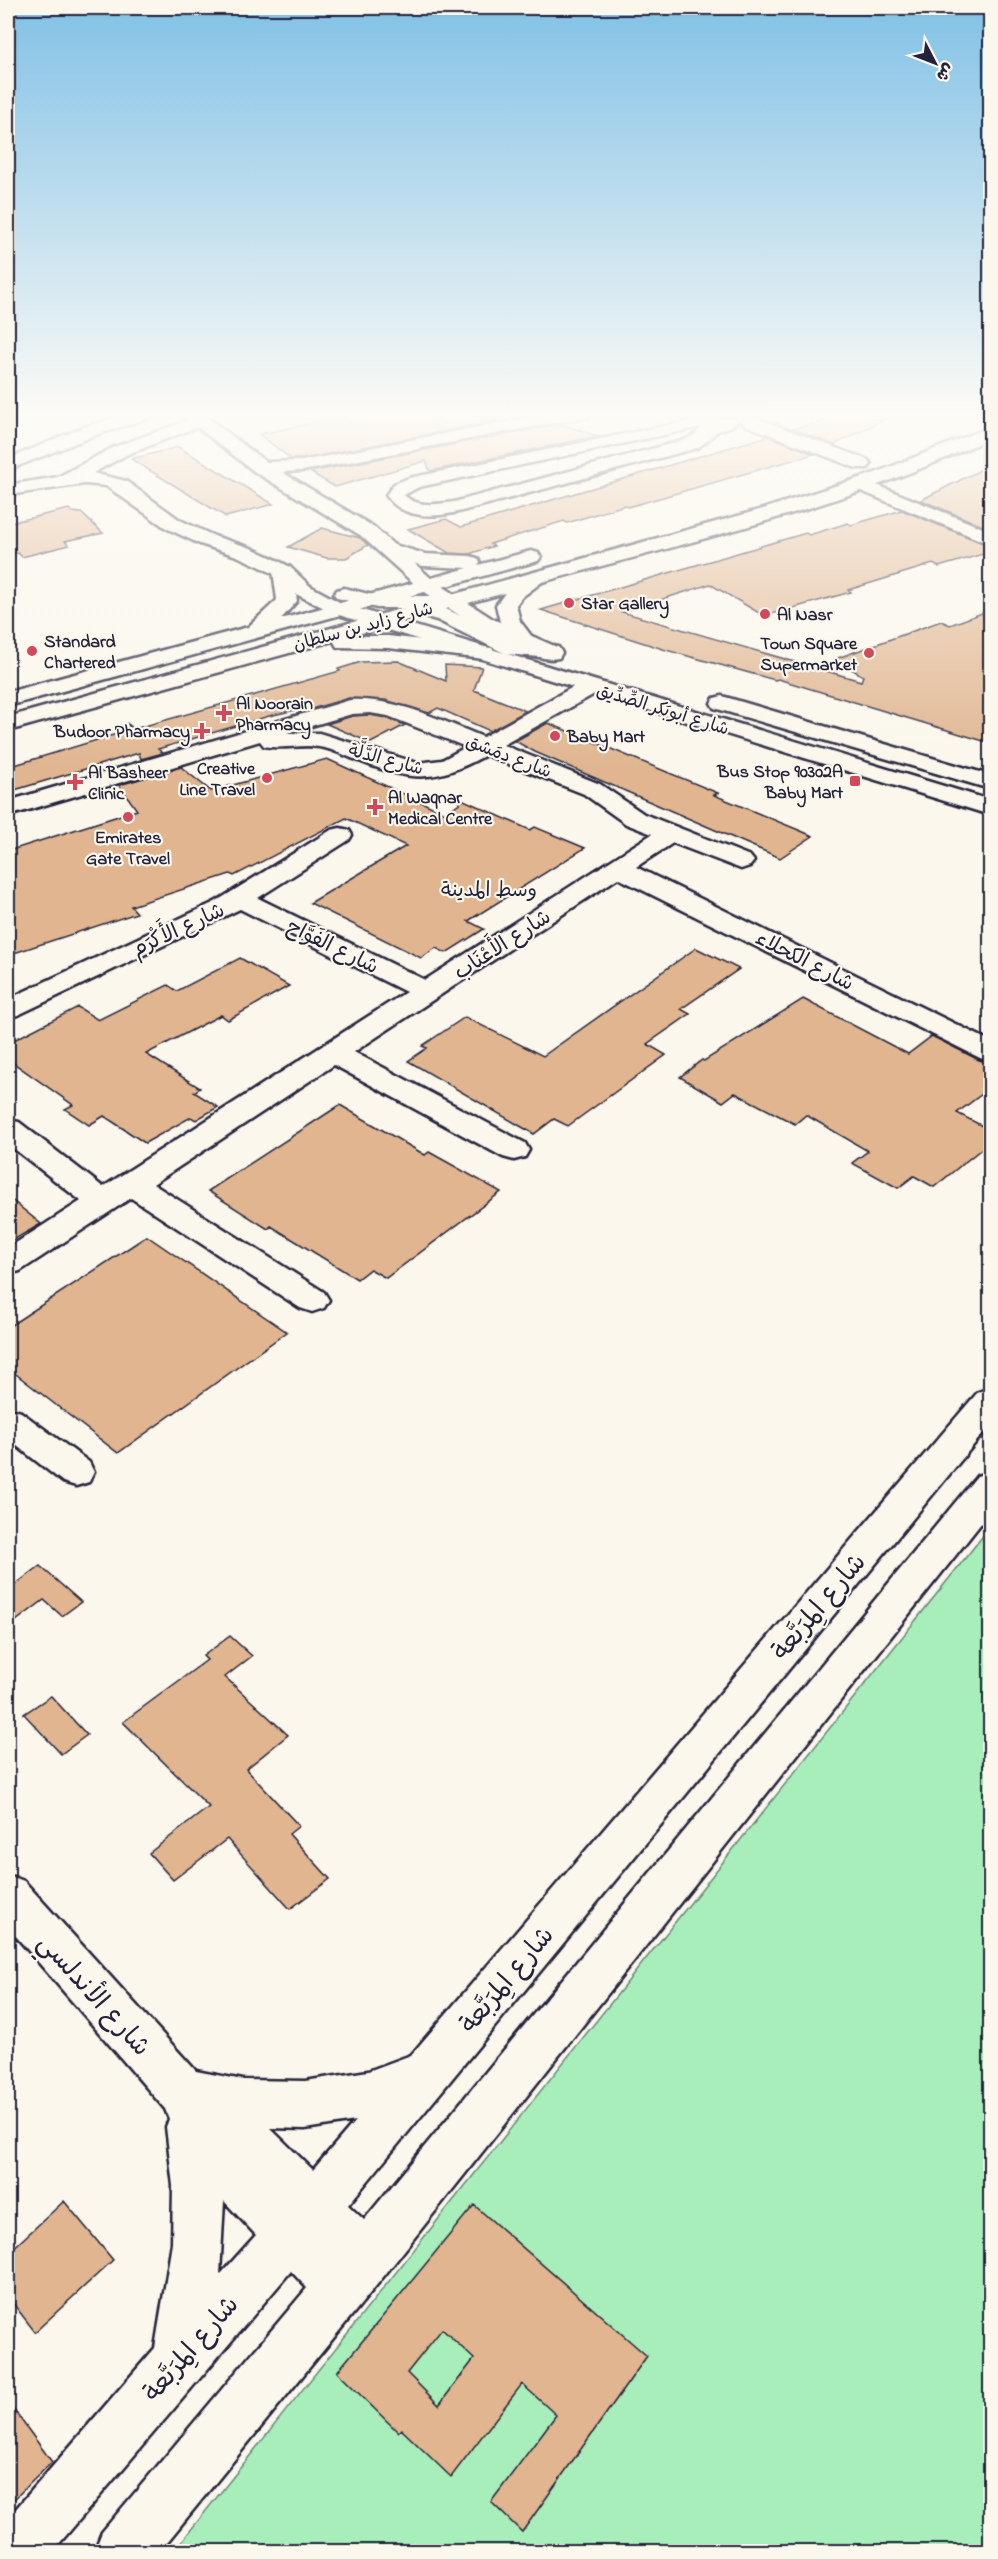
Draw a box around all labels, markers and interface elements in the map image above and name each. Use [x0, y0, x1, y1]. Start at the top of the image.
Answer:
north arrow [905, 33, 965, 93]
text: ش [930, 57, 959, 86]
place label: Star Gallery [581, 592, 669, 619]
marker: Star Gallery [562, 596, 576, 610]
street label: شارع زايد بن سلطان [291, 597, 436, 659]
place label: Al Nasr [777, 603, 833, 629]
marker: Al Nasr [758, 607, 772, 621]
place label: Standard Chartered [44, 630, 117, 677]
place label: Town Square Supermarket [760, 632, 858, 679]
marker: Standard Chartered [25, 644, 39, 658]
marker: Town Square Supermarket [862, 646, 876, 660]
street label: شارع أبوبَكر الصِّدِّيق [593, 678, 732, 743]
place label: Al Noorain Pharmacy [236, 692, 313, 740]
marker: Al Noorain Pharmacy [217, 706, 231, 720]
place label: Budoor Pharmacy [53, 720, 190, 747]
marker: Budoor Pharmacy [195, 724, 209, 738]
place label: Baby Mart [566, 725, 646, 752]
marker: Baby Mart [548, 729, 562, 743]
street label: شارع دِمَشق [462, 730, 555, 786]
street label: شارع الدَّلَّة [345, 733, 427, 783]
place label: Creative Line Travel [179, 757, 256, 804]
place label: Bus Stop 90302A Baby Mart [716, 760, 844, 808]
place label: Al Basheer Clinic [88, 761, 168, 808]
marker: Creative Line Travel [260, 771, 274, 785]
marker: Al Basheer Clinic [66, 773, 84, 791]
marker: Bus Stop 90302A Baby Mart [848, 774, 862, 788]
place label: Al Waqnar Medical Centre [388, 786, 493, 833]
marker: Al Waqnar Medical Centre [366, 798, 384, 816]
marker: Emirates Gate Travel [121, 810, 135, 824]
place label: Emirates Gate Travel [86, 826, 170, 873]
district label: وسط المدينة [441, 877, 537, 906]
street label: شارع الأَكْرَم [125, 891, 230, 965]
street label: شارع الأَعْنَاب [446, 899, 558, 988]
street label: شارع الفَوَّاح [281, 913, 383, 983]
street label: شارع الكحلاء [750, 924, 859, 999]
street label: شارع المِرَبَّعة [764, 1546, 877, 1670]
street label: شارع المِرَبَّعة [452, 1919, 565, 2043]
street label: شارع الأندلسي [26, 1925, 160, 2067]
street label: شارع المِرَبَّعة [135, 2288, 249, 2412]

